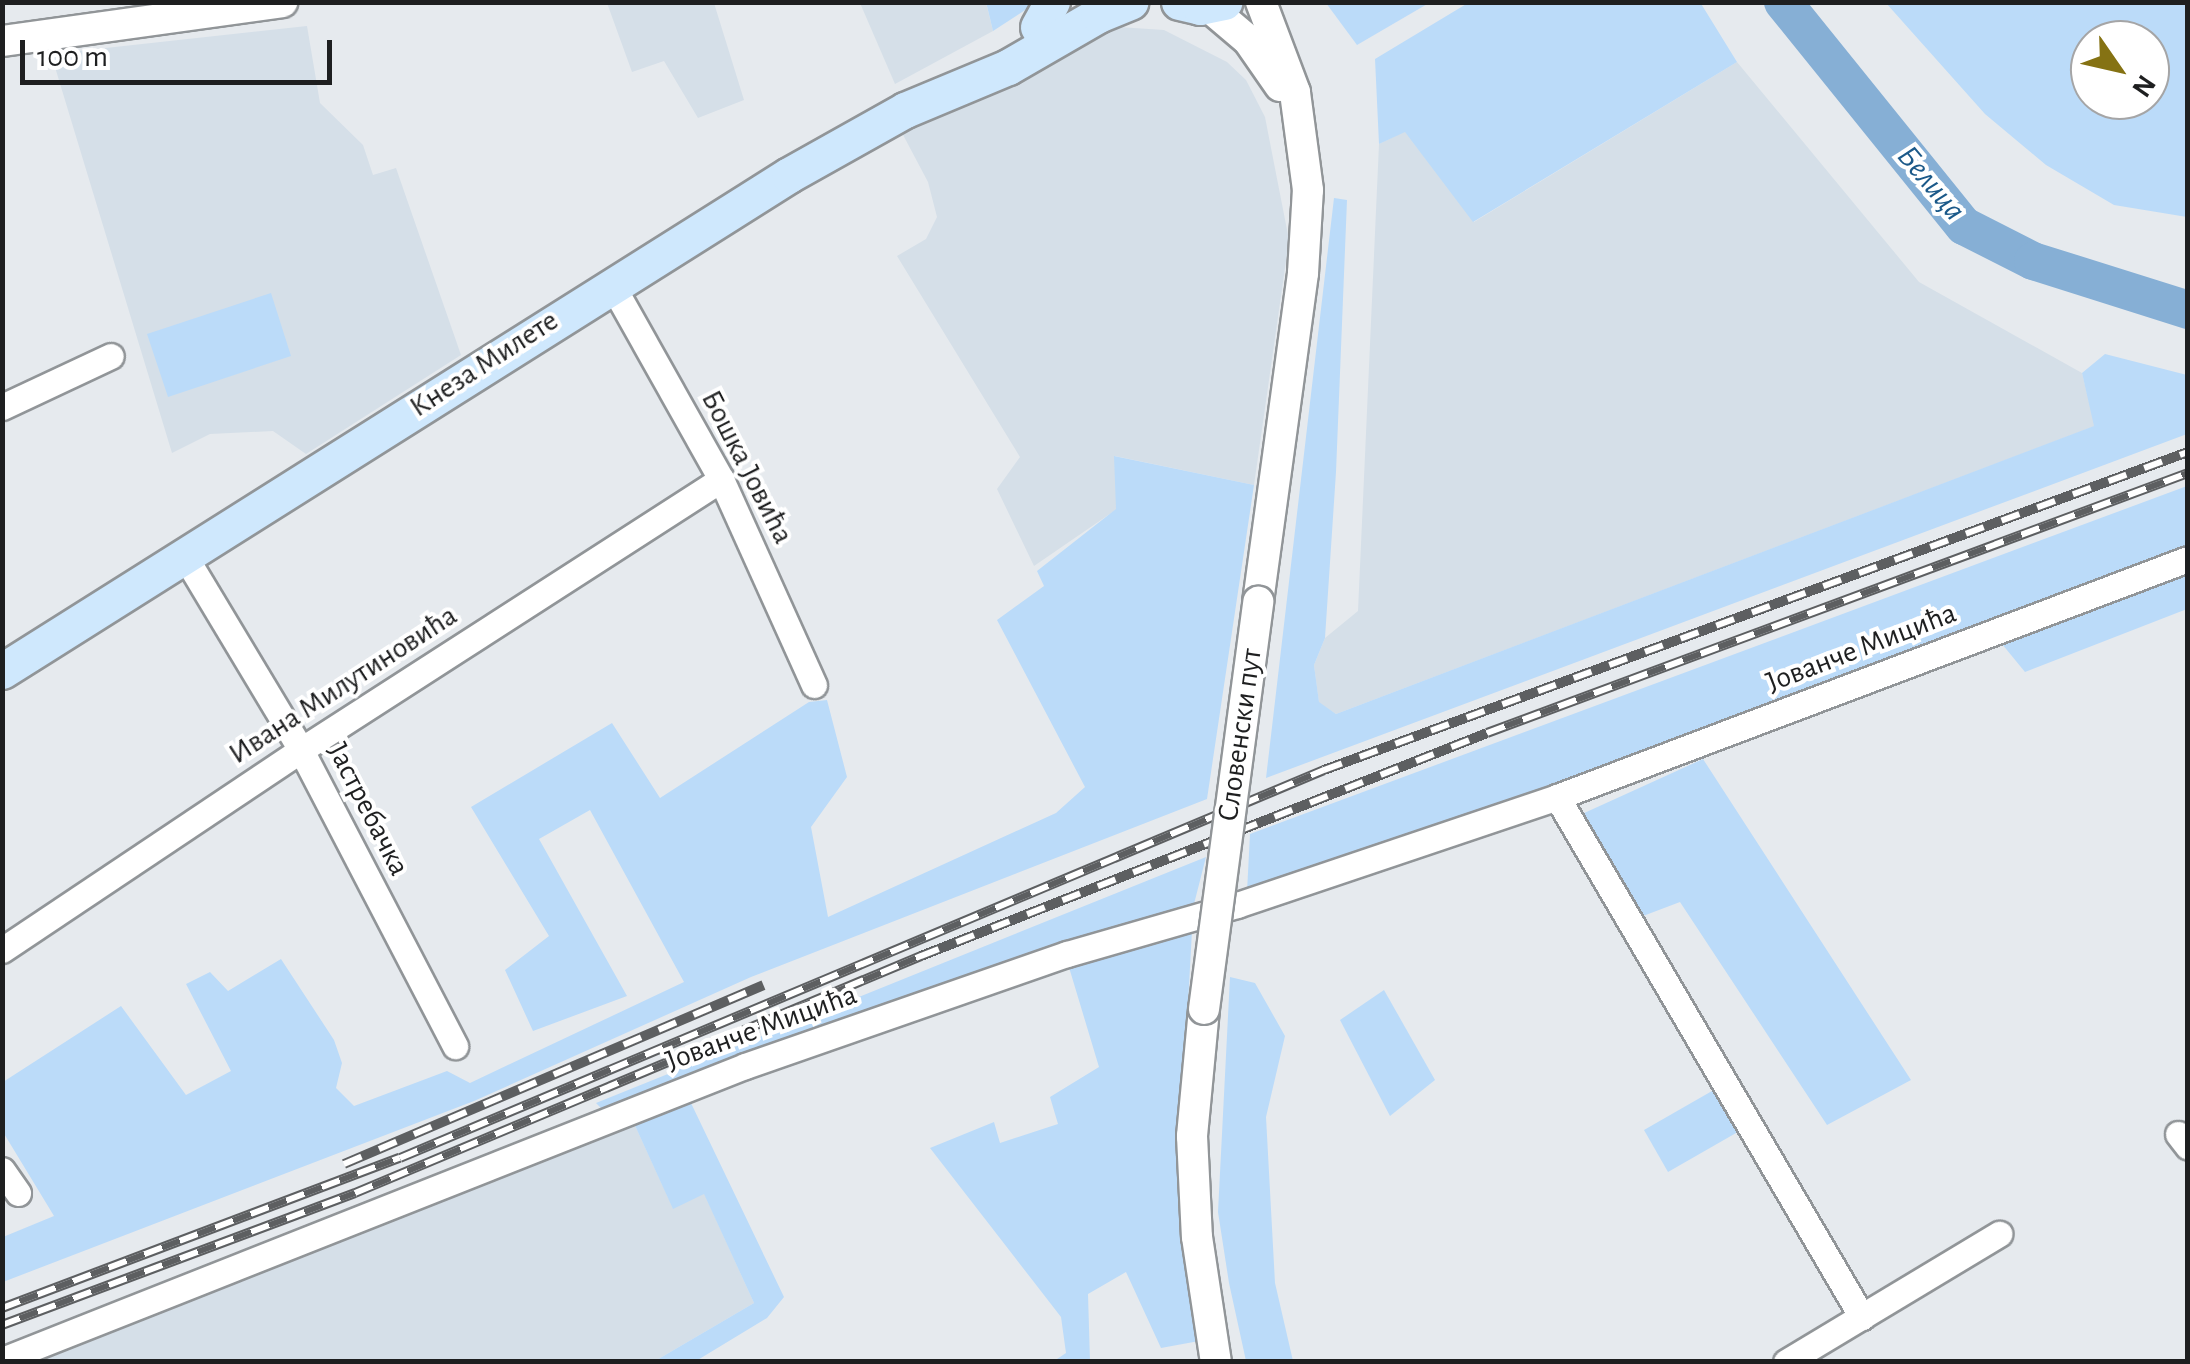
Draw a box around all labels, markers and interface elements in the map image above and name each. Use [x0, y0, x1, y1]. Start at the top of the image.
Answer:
scale bar [25, 20, 338, 82]
north arrow [2070, 20, 2170, 120]
text: 100 m [37, 42, 108, 72]
text: N [2126, 70, 2160, 102]
water label: Белица [1888, 137, 1974, 229]
street label: Кнеза Милете [403, 303, 565, 425]
street label: Бошка Јовића [693, 384, 801, 550]
street label: Јованче Мицића [1761, 595, 1961, 701]
street label: Ивана Милутиновића [222, 598, 464, 772]
street label: Словенски пут [1210, 646, 1270, 824]
street label: Јастребачка [319, 736, 417, 882]
street label: Јованче Мицића [660, 977, 862, 1079]

